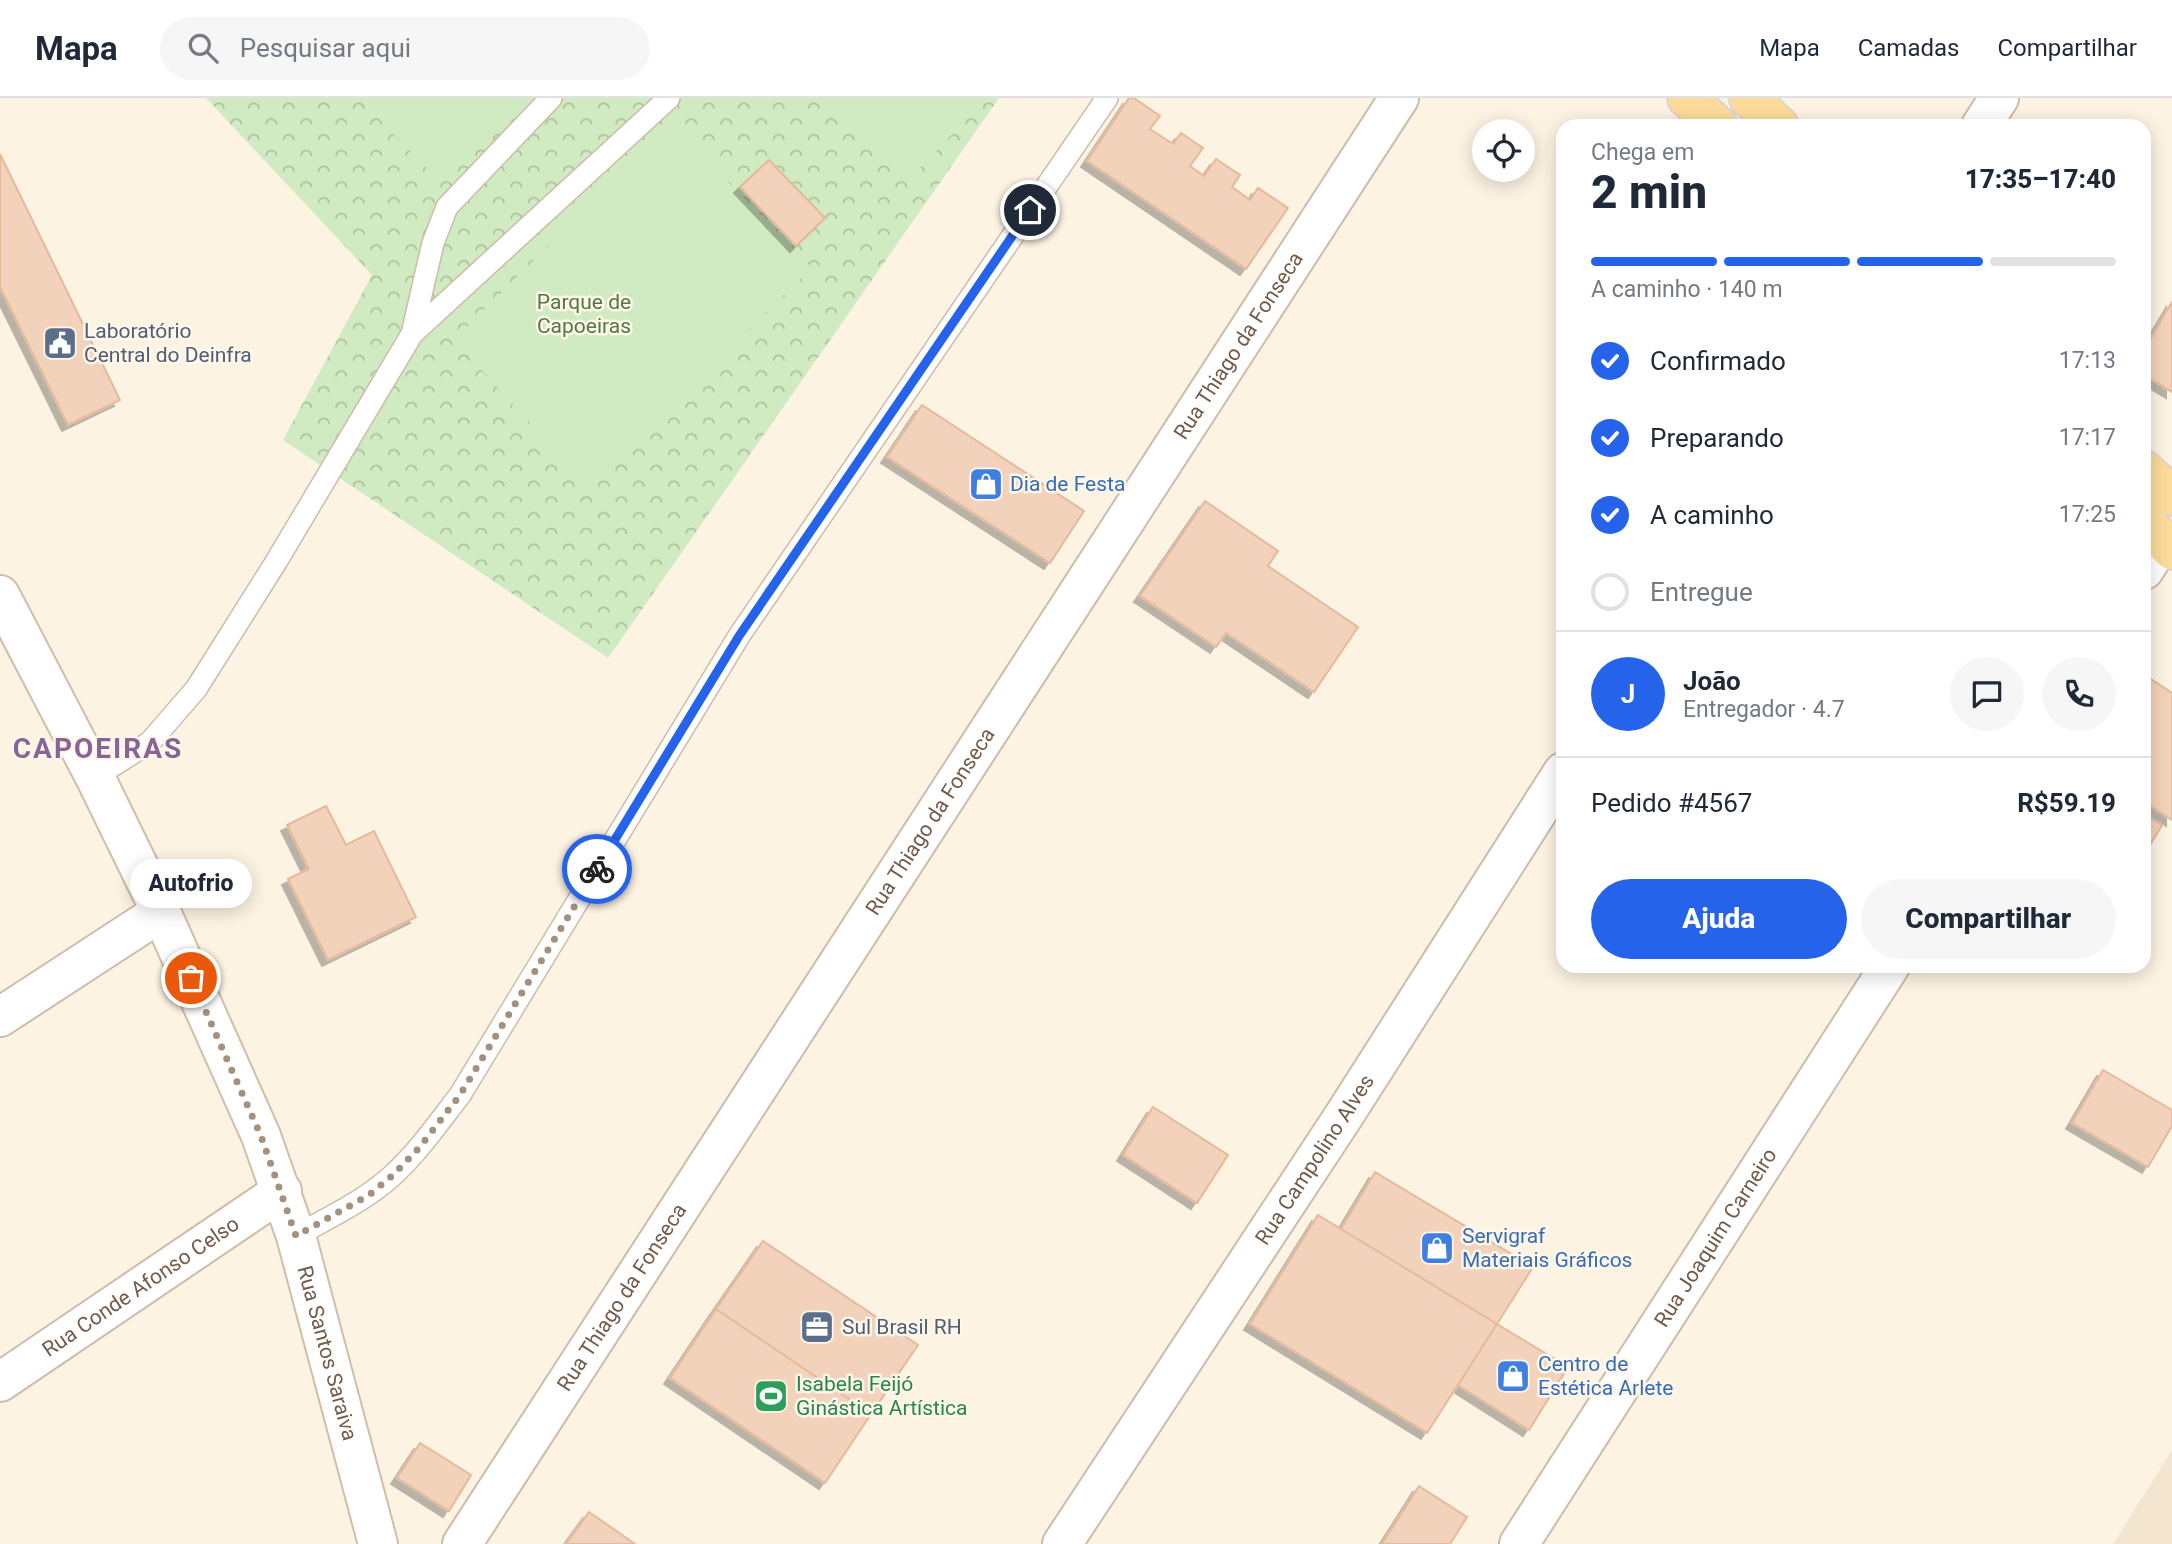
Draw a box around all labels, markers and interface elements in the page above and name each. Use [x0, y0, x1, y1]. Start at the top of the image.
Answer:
search box [160, 17, 650, 80]
text: Mapa [35, 29, 118, 68]
icon: search [184, 29, 222, 67]
text: Pesquisar aqui [240, 33, 411, 63]
text: Mapa [1759, 34, 1820, 62]
text: Camadas [1858, 34, 1959, 62]
text: Compartilhar [1997, 34, 2137, 62]
map controls [1472, 119, 1535, 182]
button: locate [1472, 119, 1535, 182]
text: Chega em [1591, 139, 1694, 166]
text: 17:35–17:40 [1965, 164, 2116, 194]
text: 2 min [1591, 165, 1707, 219]
pin [1000, 180, 1060, 240]
icon: home [1011, 191, 1049, 229]
street label: Rua Thiago da Fonseca [1169, 247, 1308, 444]
text: A caminho · 140 m [1591, 276, 1783, 303]
park label: Parque de Capoeiras [537, 290, 631, 338]
place label: Laboratório Central do Deinfra [84, 319, 252, 367]
public building icon: Laboratório Central do Deinfra [41, 324, 79, 362]
icon: check [1591, 342, 1629, 380]
text: Confirmado [1650, 346, 1786, 376]
text: 17:13 [2059, 347, 2116, 374]
icon: check [1591, 419, 1629, 457]
text: Preparando [1650, 423, 1784, 453]
text: 17:17 [2059, 424, 2116, 451]
shop icon: Dia de Festa [967, 465, 1005, 503]
place label: Dia de Festa [1010, 472, 1125, 496]
icon: check [1591, 496, 1629, 534]
text: A caminho [1650, 500, 1774, 530]
text: 17:25 [2059, 501, 2116, 528]
text: Entregue [1650, 577, 1753, 607]
button: chat [1950, 657, 2024, 731]
button: phone [2042, 657, 2116, 731]
text: João [1683, 666, 1741, 696]
text: J [1621, 679, 1635, 709]
text: Entregador · 4.7 [1683, 696, 1845, 723]
street label: Rua Thiago da Fonseca [861, 723, 1000, 920]
district label: CAPOEIRAS [13, 732, 183, 765]
text: Pedido #4567 [1591, 788, 1752, 818]
text: R$59.19 [2017, 788, 2116, 818]
courier [562, 834, 632, 904]
icon: bike [578, 850, 616, 888]
callout: Autofrio [130, 859, 252, 908]
text: Autofrio [149, 870, 233, 897]
button: Ajuda [1591, 879, 1847, 959]
button: Compartilhar [1861, 879, 2116, 959]
pin [161, 948, 221, 1008]
icon: bag [172, 959, 210, 997]
street label: Rua Campolino Alves [1250, 1070, 1379, 1249]
street label: Rua Joaquim Carneiro [1649, 1144, 1782, 1331]
street label: Rua Thiago da Fonseca [552, 1199, 691, 1395]
street label: Rua Conde Afonso Celso [38, 1212, 244, 1362]
place label: Servigraf Materiais Gráficos [1462, 1224, 1632, 1272]
shop icon: Servigraf Materiais Gráficos [1418, 1229, 1456, 1267]
street label: Rua Santos Saraiva [292, 1263, 362, 1443]
office icon: Sul Brasil RH [798, 1308, 836, 1346]
place label: Sul Brasil RH [842, 1315, 962, 1339]
place label: Centro de Estética Arlete [1538, 1352, 1673, 1400]
shop icon: Centro de Estética Arlete [1494, 1357, 1532, 1395]
place label: Isabela Feijó Ginástica Artística [796, 1372, 968, 1420]
sports icon: Isabela Feijó Ginástica Artística [752, 1377, 790, 1415]

